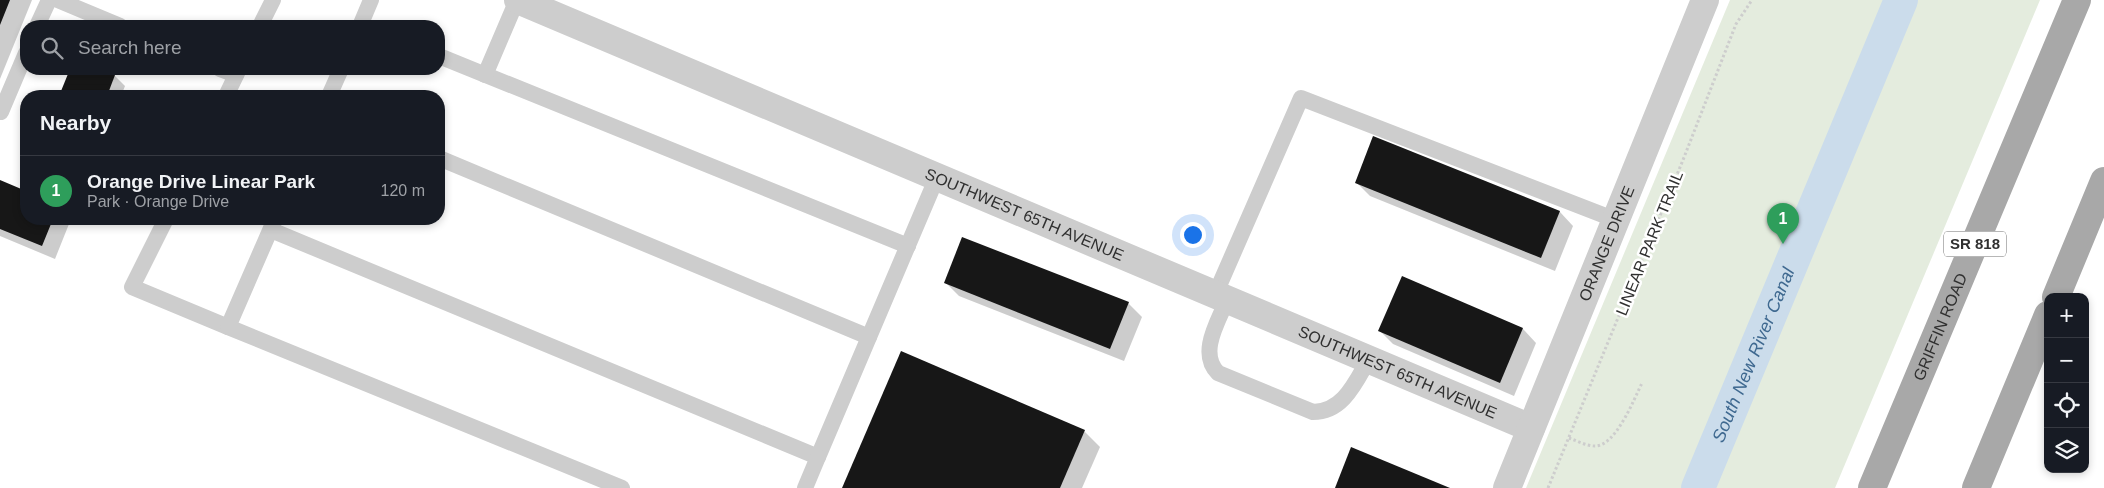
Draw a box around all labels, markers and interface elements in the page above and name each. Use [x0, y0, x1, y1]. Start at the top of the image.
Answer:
search box [20, 20, 445, 75]
icon: search [38, 34, 66, 62]
text: Search here [78, 37, 182, 58]
text: Nearby [40, 111, 111, 134]
street label: SOUTHWEST 65TH AVENUE [923, 165, 1126, 264]
street label: LINEAR PARK TRAIL [1613, 168, 1686, 318]
text: Orange Drive Linear Park [87, 171, 315, 192]
text: 1 [52, 182, 60, 199]
text: 120 m [381, 182, 425, 199]
street label: ORANGE DRIVE [1576, 183, 1638, 304]
text: Park · Orange Drive [87, 193, 229, 210]
pin: 1 [1767, 203, 1799, 244]
your location [1180, 222, 1206, 248]
road number: SR 818 [1944, 232, 2006, 256]
water label: South New River Canal [1708, 264, 1799, 445]
street label: GRIFFIN ROAD [1910, 271, 1970, 383]
map controls [2044, 293, 2089, 473]
button: + [2044, 293, 2089, 338]
street label: SOUTHWEST 65TH AVENUE [1296, 323, 1499, 422]
button: − [2044, 338, 2089, 383]
button: locate [2044, 383, 2089, 428]
button: layers [2044, 428, 2089, 473]

